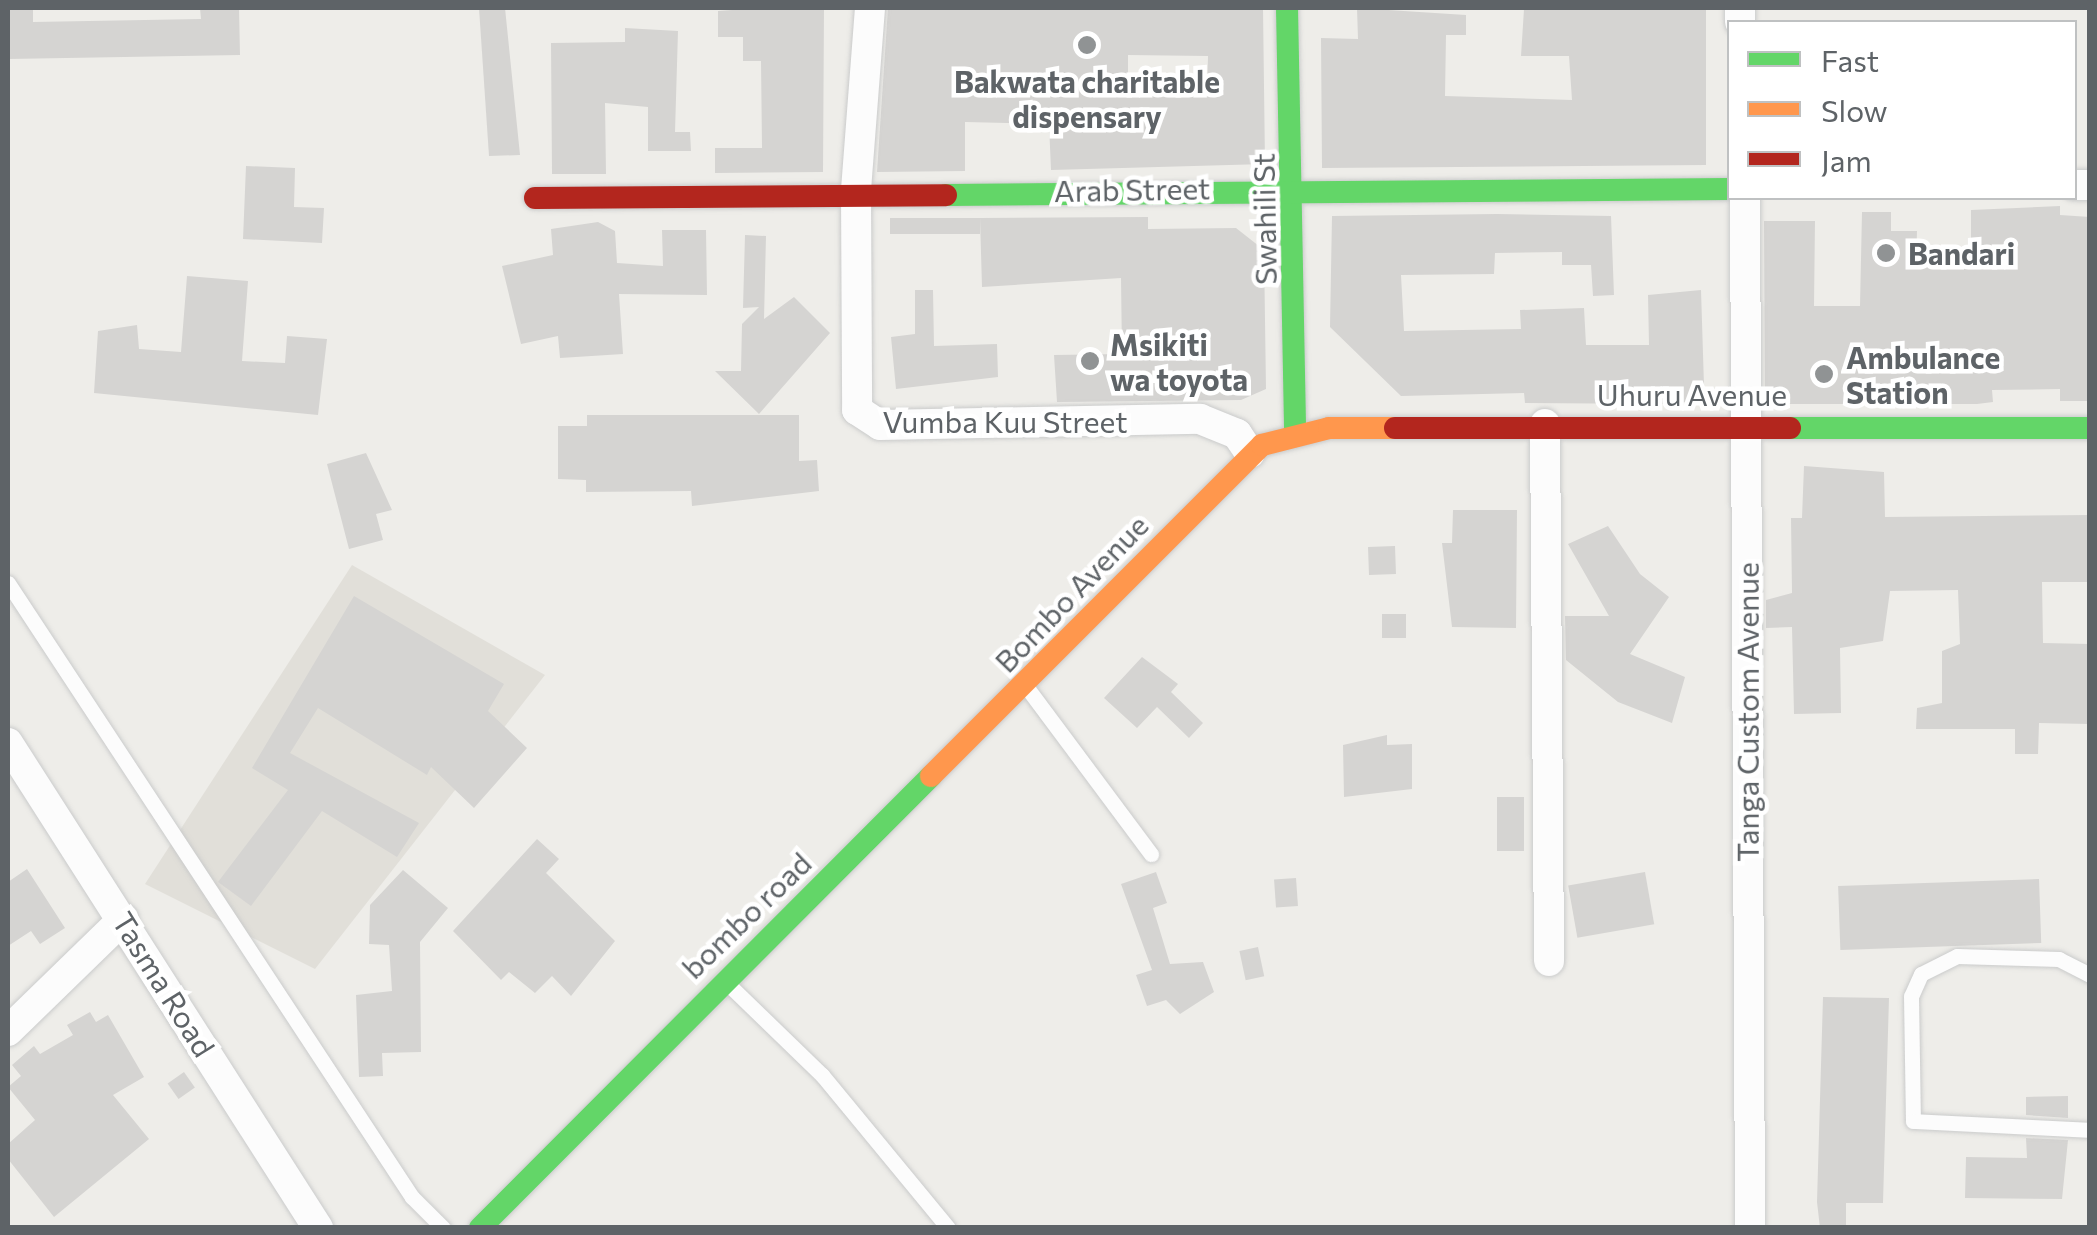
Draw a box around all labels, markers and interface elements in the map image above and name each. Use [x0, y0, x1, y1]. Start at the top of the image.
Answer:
legend [1727, 20, 2077, 200]
marker: Bakwata charitable dispensary [1074, 32, 1100, 58]
text: Fast [1821, 41, 1879, 78]
place label: Bakwata charitable dispensary [954, 63, 1220, 134]
text: Slow [1821, 91, 1888, 128]
text: Jam [1821, 141, 1872, 178]
street label: Swahili St [1245, 153, 1283, 285]
street label: Arab Street [1054, 170, 1210, 208]
place label: Bandari [1908, 235, 2015, 271]
marker: Bandari [1873, 240, 1899, 266]
place label: Msikiti wa toyota [1110, 326, 1248, 396]
place label: Ambulance Station [1846, 339, 2000, 410]
marker: Msikiti wa toyota [1079, 350, 1101, 372]
marker: Ambulance Station [1811, 361, 1837, 387]
street label: Uhuru Avenue [1597, 376, 1787, 412]
street label: Vumba Kuu Street [882, 403, 1128, 439]
street label: Bombo Avenue [987, 507, 1155, 679]
street label: Tanga Custom Avenue [1729, 562, 1765, 862]
street label: bombo road [674, 845, 818, 985]
street label: Tasma Road [105, 905, 223, 1063]

